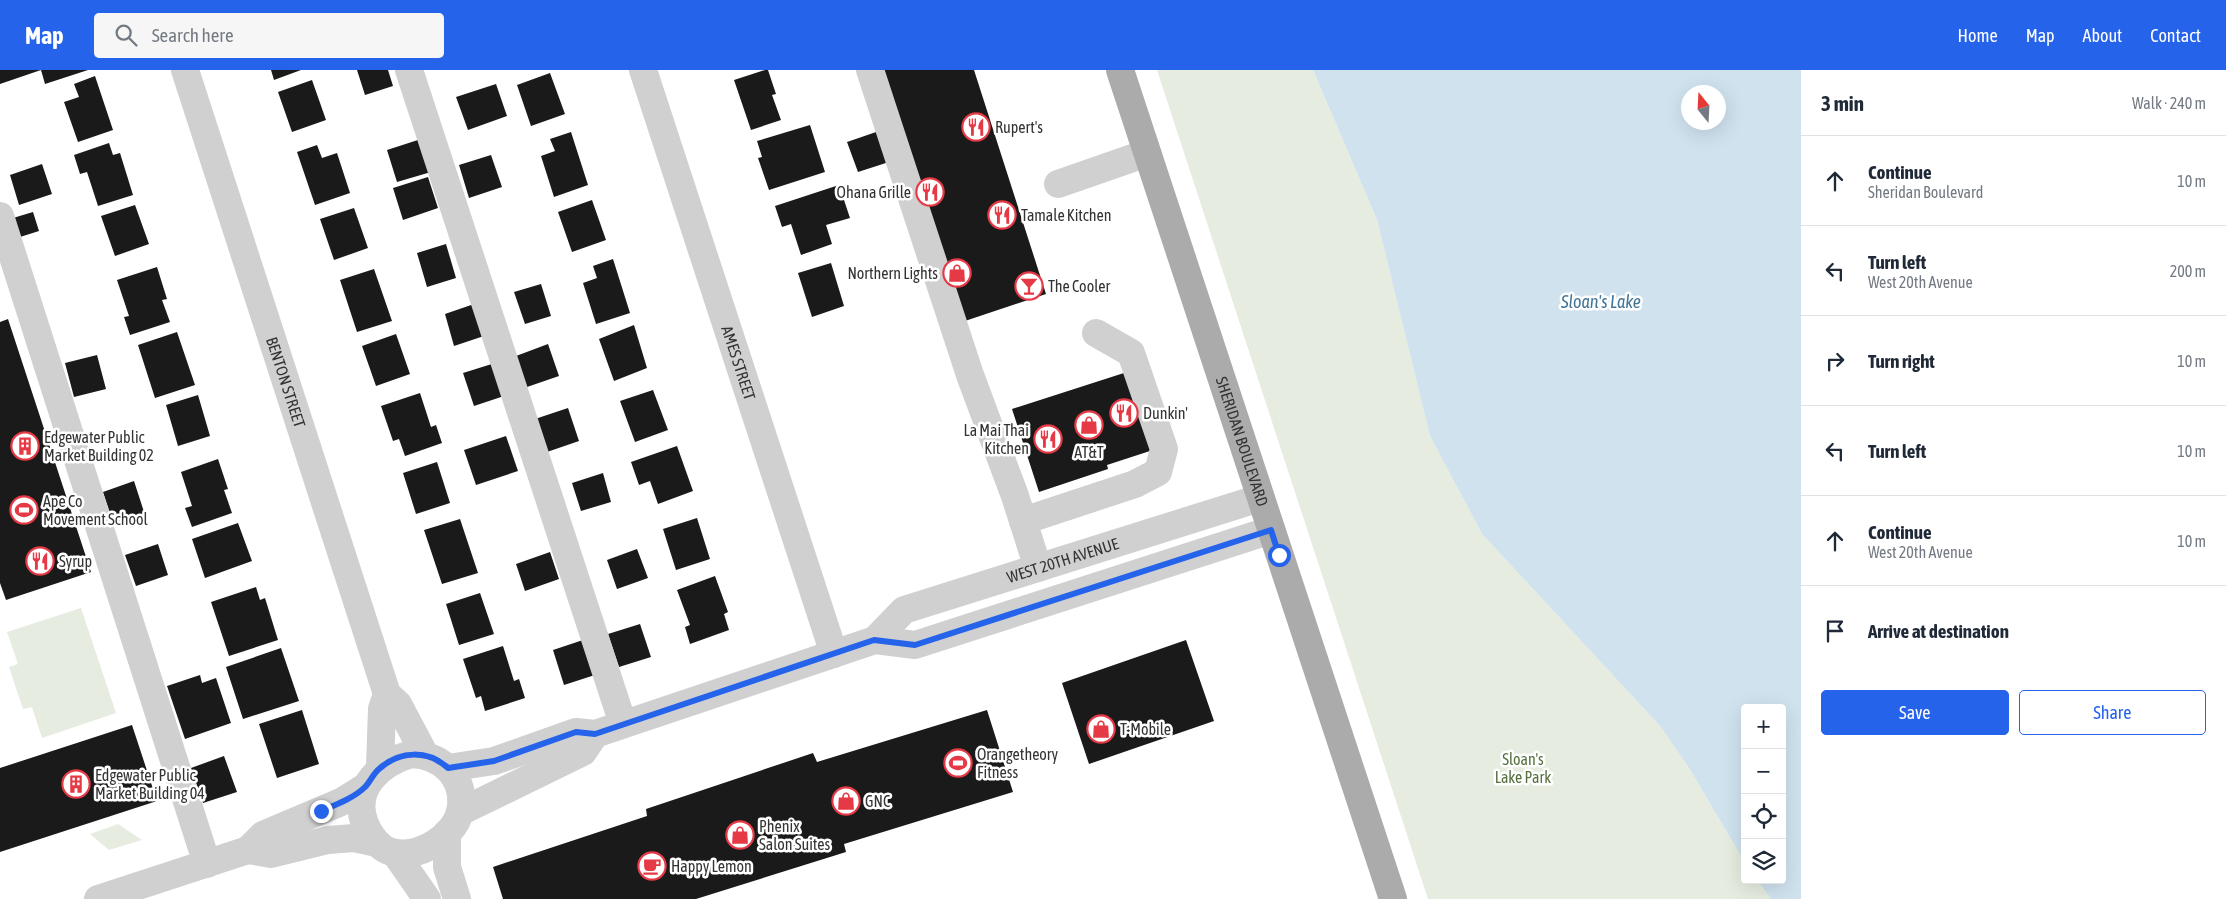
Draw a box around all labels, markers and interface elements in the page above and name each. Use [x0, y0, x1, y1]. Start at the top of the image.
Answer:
search box [94, 13, 444, 58]
icon: search [112, 21, 140, 49]
text: Map [25, 22, 64, 49]
text: Search here [152, 24, 234, 46]
text: Home [1958, 25, 1998, 46]
text: Map [2026, 25, 2055, 46]
text: About [2083, 25, 2122, 46]
text: Contact [2150, 25, 2201, 46]
north arrow [1681, 85, 1726, 130]
text: 3 min [1821, 91, 1864, 115]
text: Walk · 240 m [2132, 94, 2206, 112]
restaurant icon: Rupert's [961, 112, 991, 142]
place label: Rupert's [995, 118, 1043, 137]
text: Continue [1868, 161, 1932, 183]
icon: ahead [1821, 167, 1849, 195]
text: 10 m [2177, 172, 2206, 190]
restaurant icon: Ohana Grille [915, 177, 945, 207]
place label: Ohana Grille [837, 183, 911, 201]
text: Sheridan Boulevard [1868, 183, 1983, 201]
restaurant icon: Tamale Kitchen [987, 200, 1017, 230]
place label: Tamale Kitchen [1021, 206, 1112, 224]
text: Turn left [1868, 251, 1926, 273]
icon: left [1821, 257, 1849, 285]
shop icon: Northern Lights [942, 258, 972, 288]
text: 200 m [2170, 262, 2206, 280]
place label: Northern Lights [847, 264, 938, 283]
bar icon: The Cooler [1014, 271, 1044, 301]
text: West 20th Avenue [1868, 273, 1973, 291]
place label: The Cooler [1048, 277, 1111, 295]
water label: Sloan's Lake [1560, 291, 1641, 312]
street label: AMES STREET [718, 323, 759, 402]
street label: BENTON STREET [263, 335, 309, 430]
icon: right [1821, 347, 1849, 375]
text: Turn right [1868, 350, 1935, 372]
text: 10 m [2177, 352, 2206, 370]
street label: SHERIDAN BOULEVARD [1213, 374, 1272, 508]
restaurant icon: Dunkin' [1109, 398, 1139, 428]
place label: Dunkin' [1143, 404, 1188, 422]
shop icon: AT&T [1074, 410, 1104, 440]
place label: La Mai Thai Kitchen [964, 421, 1029, 457]
restaurant icon: La Mai Thai Kitchen [1033, 424, 1063, 454]
place label: Edgewater Public Market Building 02 [44, 428, 154, 465]
building icon: Edgewater Public Market Building 02 [10, 431, 40, 461]
icon: left [1821, 437, 1849, 465]
text: Turn left [1868, 440, 1926, 462]
text: 10 m [2177, 442, 2206, 460]
place label: AT&T [1074, 443, 1104, 461]
place label: Ape Co Movement School [43, 492, 149, 528]
sports icon: Ape Co Movement School [9, 495, 39, 525]
text: Continue [1868, 521, 1932, 543]
icon: ahead [1821, 527, 1849, 555]
text: 10 m [2177, 532, 2206, 550]
street label: WEST 20TH AVENUE [1005, 534, 1121, 586]
text: West 20th Avenue [1868, 543, 1973, 561]
route start [1268, 544, 1291, 567]
restaurant icon: Syrup [25, 546, 55, 576]
place label: Syrup [59, 552, 92, 571]
icon: arrive [1821, 617, 1849, 645]
text: Arrive at destination [1868, 620, 2009, 642]
button: Save [1821, 690, 2009, 735]
button: Share [2019, 690, 2206, 735]
map controls [1741, 704, 1786, 884]
button: + [1741, 704, 1786, 749]
shop icon: T-Mobile [1086, 714, 1116, 744]
place label: T-Mobile [1120, 720, 1171, 738]
place label: Orangetheory Fitness [977, 745, 1059, 781]
sports icon: Orangetheory Fitness [943, 748, 973, 778]
button: − [1741, 749, 1786, 794]
park label: Sloan's Lake Park [1495, 750, 1551, 786]
place label: Edgewater Public Market Building 04 [95, 766, 205, 803]
building icon: Edgewater Public Market Building 04 [61, 769, 91, 799]
shop icon: GNC [831, 786, 861, 816]
place label: GNC [865, 792, 890, 810]
button: locate [1741, 794, 1786, 839]
route end [310, 800, 333, 823]
place label: Phenix Salon Suites [759, 817, 831, 853]
shop icon: Phenix Salon Suites [725, 820, 755, 850]
button: layers [1741, 839, 1786, 884]
cafe icon: Happy Lemon [637, 851, 667, 881]
place label: Happy Lemon [671, 857, 752, 876]

